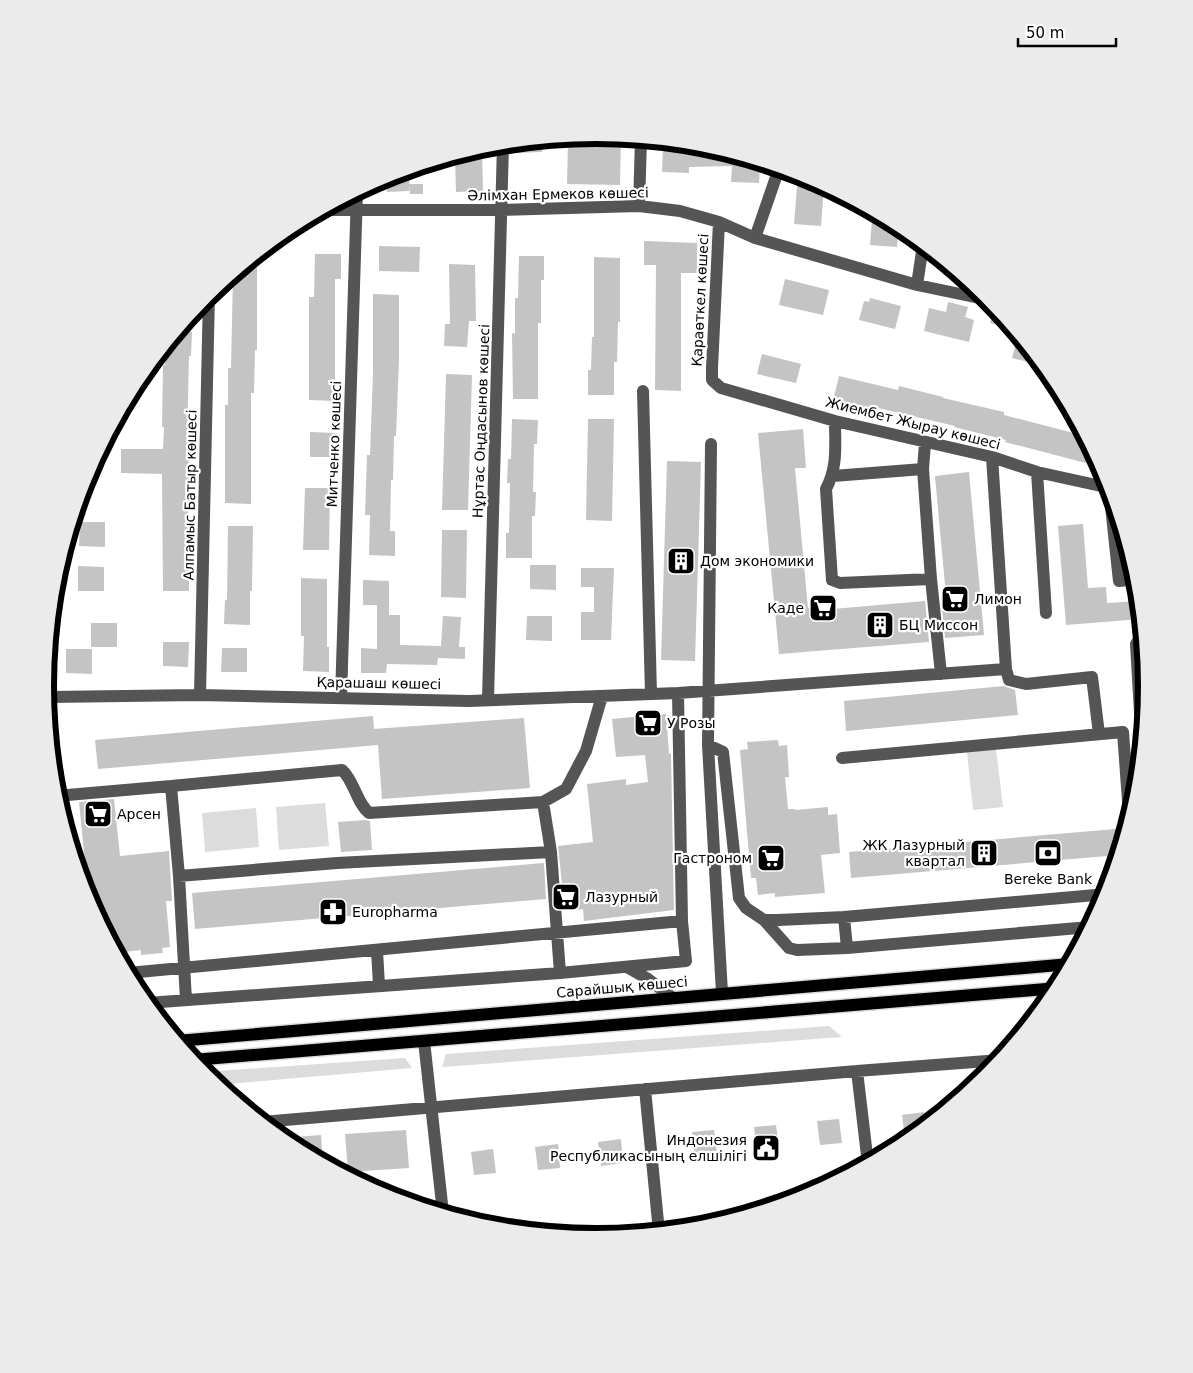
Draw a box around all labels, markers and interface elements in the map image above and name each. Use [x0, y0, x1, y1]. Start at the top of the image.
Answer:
scale bar [1018, 15, 1116, 47]
text: 50 m [1026, 24, 1064, 42]
street label: Әлімхан Ермеков көшесі [467, 184, 649, 204]
street label: Қараөткел көшесі [689, 233, 711, 367]
street label: Нұртас Оңдасынов көшесі [470, 324, 492, 518]
street label: Митченко көшесі [324, 380, 344, 508]
street label: Жиембет Жырау көшесі [824, 394, 1002, 452]
street label: Алпамыс Батыр көшесі [181, 409, 199, 581]
building icon: Дом экономики [666, 546, 696, 576]
place label: Дом экономики [700, 553, 814, 569]
supermarket icon: Лимон [940, 584, 970, 614]
place label: Лимон [974, 591, 1022, 607]
supermarket icon: Каде [808, 593, 838, 623]
place label: Каде [767, 600, 804, 616]
building icon: БЦ Миссон [865, 610, 895, 640]
place label: БЦ Миссон [899, 617, 978, 633]
street label: Қарашаш көшесі [317, 674, 441, 692]
supermarket icon: У Розы [633, 708, 663, 738]
place label: У Розы [667, 715, 716, 731]
supermarket icon: Арсен [83, 799, 113, 829]
place label: Арсен [117, 806, 161, 822]
place label: ЖК Лазурный квартал [863, 837, 965, 869]
building icon: ЖК Лазурный квартал [969, 838, 999, 868]
bank icon: Bereke Bank [1033, 838, 1063, 868]
supermarket icon: Гастроном [756, 843, 786, 873]
place label: Гастроном [673, 850, 752, 866]
place label: Bereke Bank [1004, 871, 1093, 887]
supermarket icon: Лазурный [551, 882, 581, 912]
place label: Лазурный [585, 889, 658, 905]
pharmacy icon: Europharma [318, 897, 348, 927]
place label: Europharma [352, 904, 438, 920]
street label: Сарайшық көшесі [556, 973, 688, 1001]
place label: Индонезия Республикасының елшілігі [550, 1132, 747, 1164]
public building icon: Индонезия Республикасының елшілігі [751, 1133, 781, 1163]

